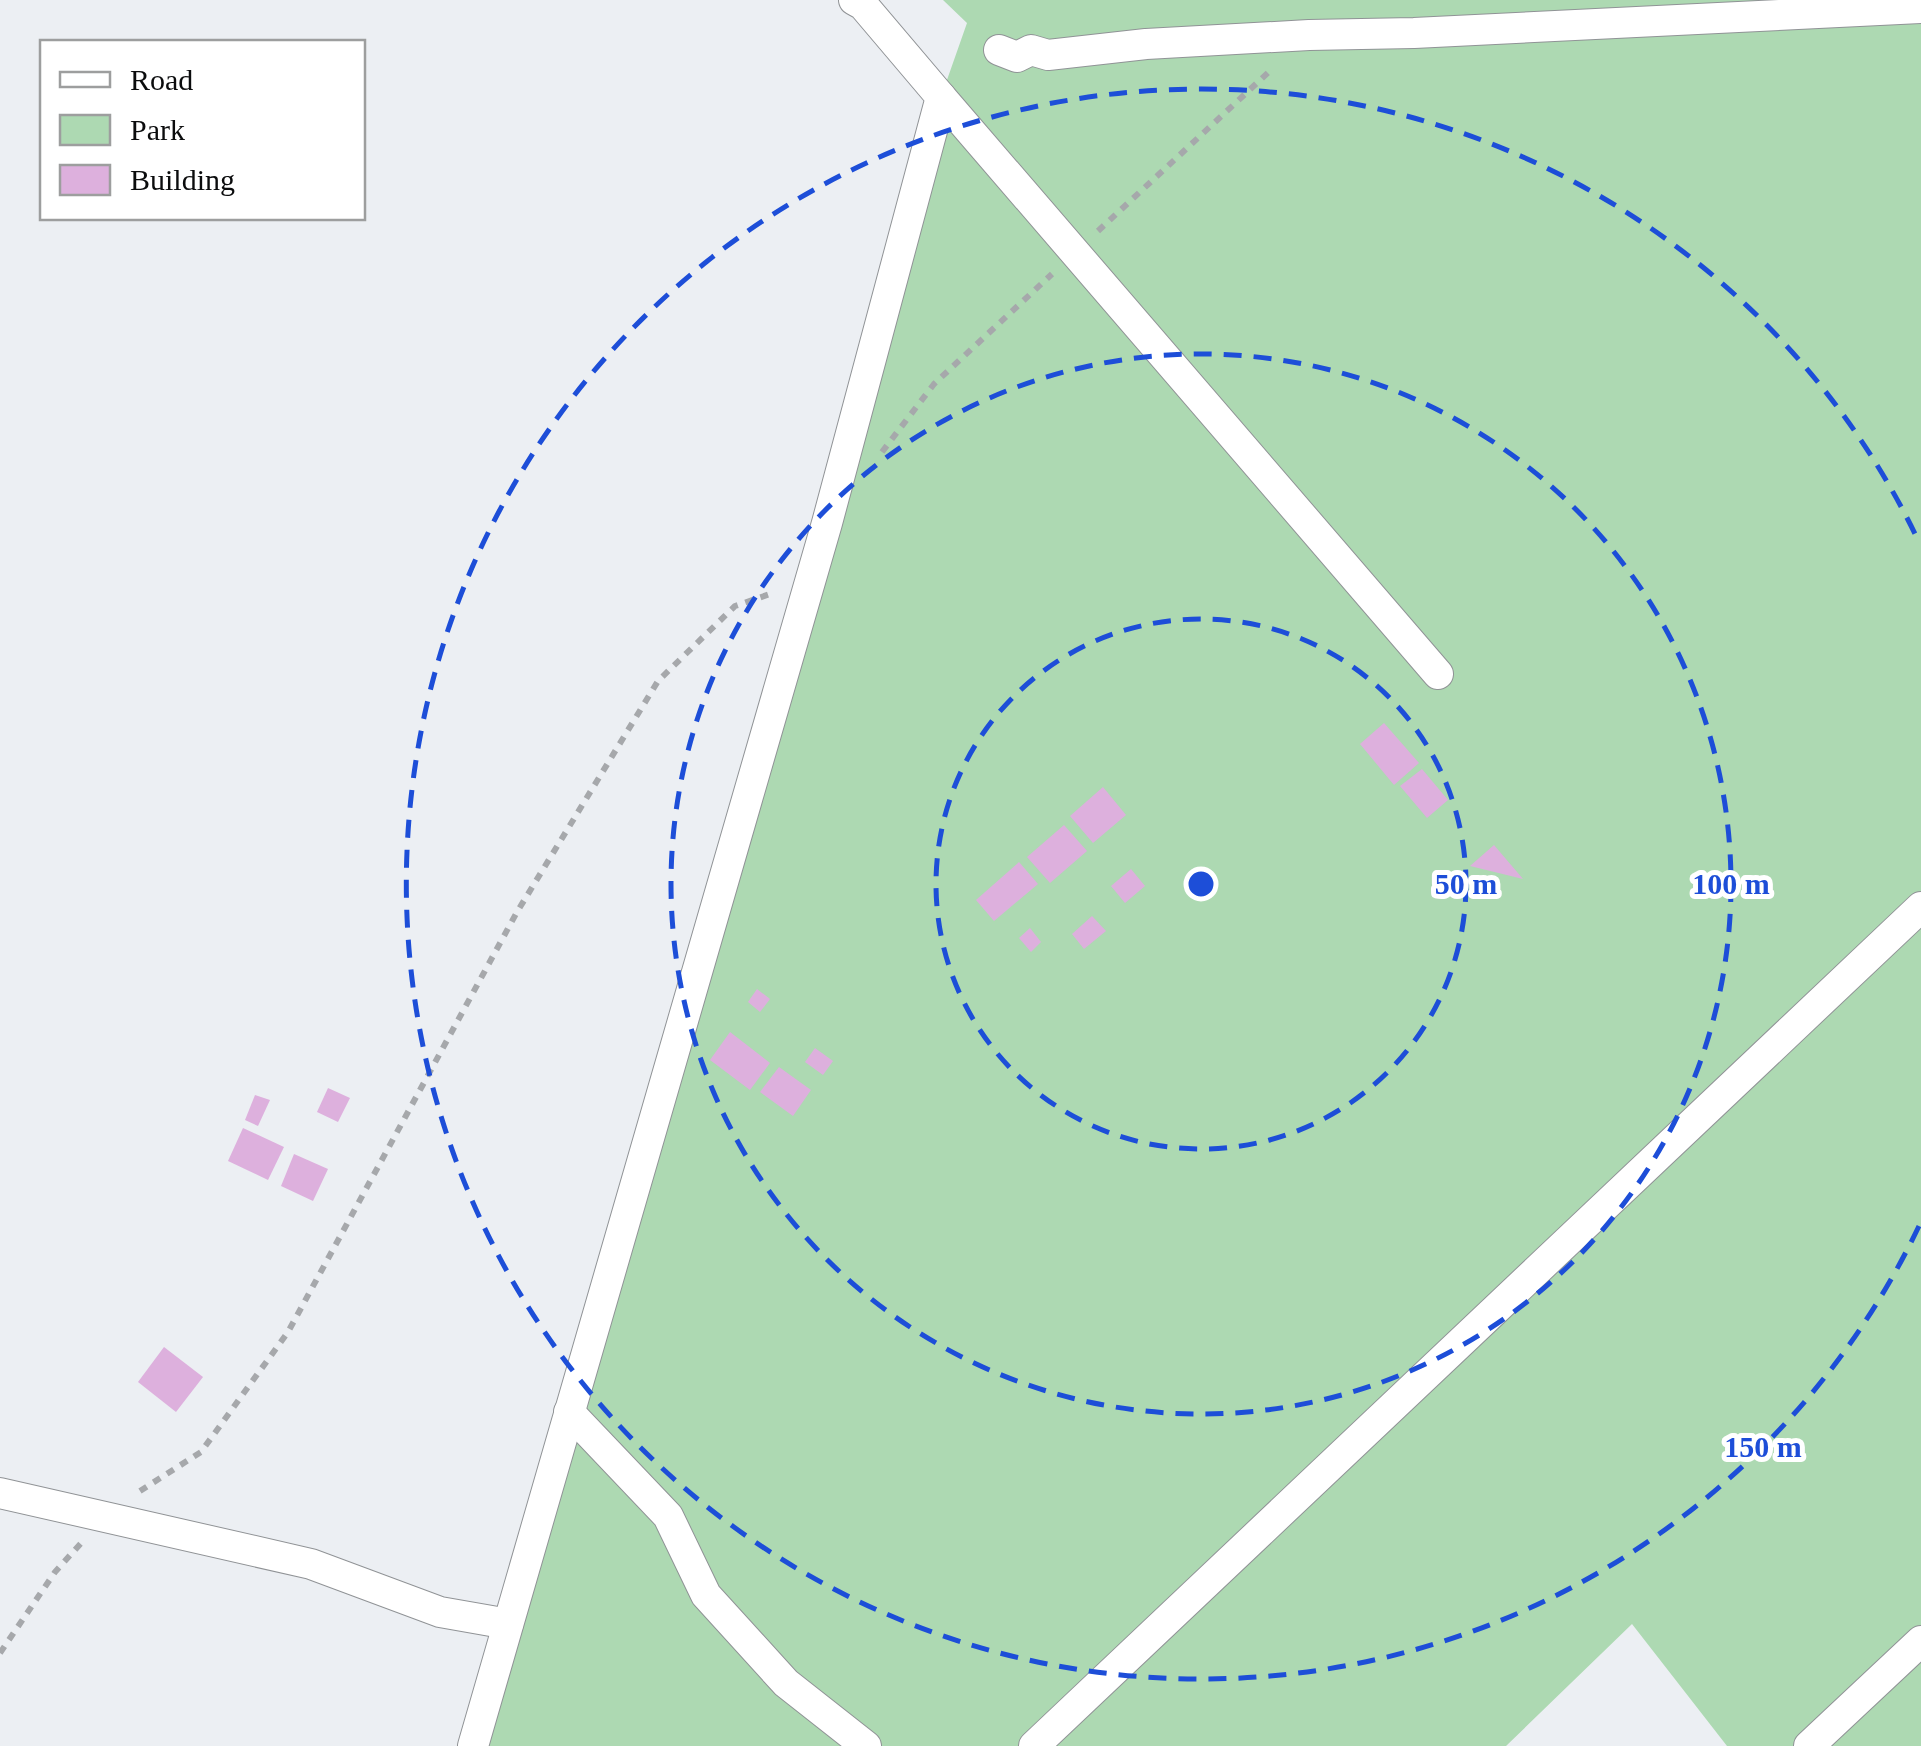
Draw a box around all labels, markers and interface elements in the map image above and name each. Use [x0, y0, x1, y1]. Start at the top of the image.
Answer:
legend [40, 40, 365, 220]
text: Road [130, 63, 193, 96]
text: Park [130, 113, 185, 146]
text: Building [130, 163, 235, 196]
centre of rings [1183, 866, 1219, 902]
text: 50 m [1435, 867, 1497, 900]
text: 100 m [1692, 867, 1770, 900]
text: 150 m [1724, 1430, 1802, 1463]

